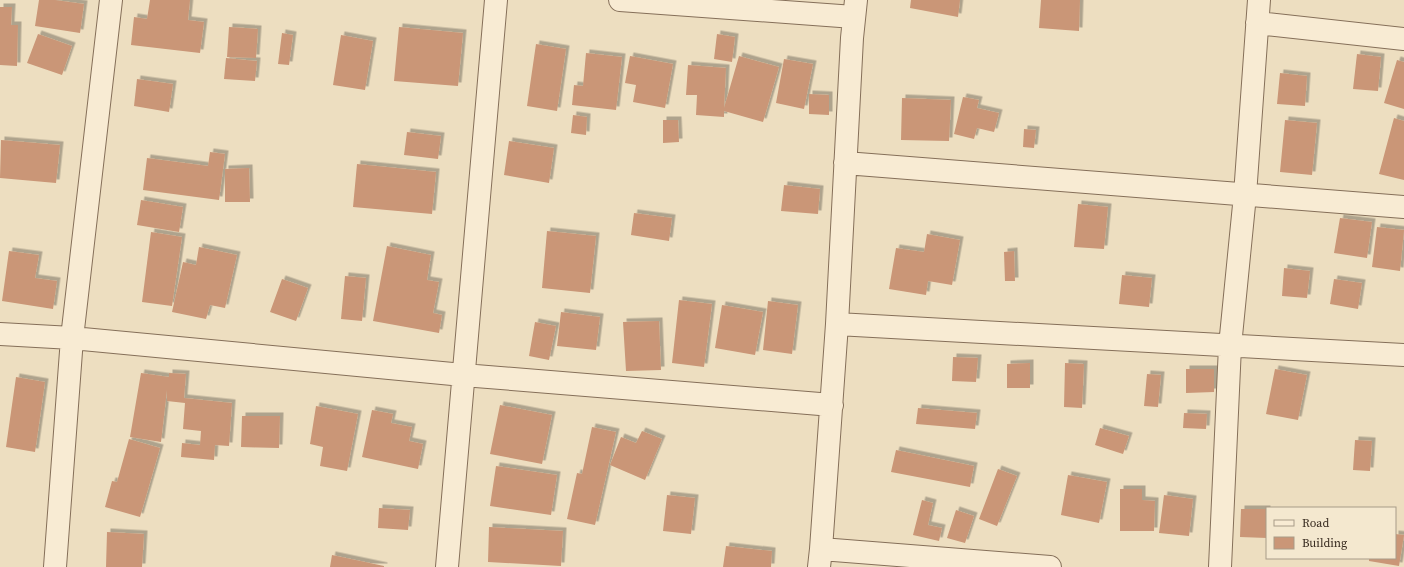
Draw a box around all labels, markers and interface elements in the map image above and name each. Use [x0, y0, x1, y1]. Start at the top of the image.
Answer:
legend [1266, 507, 1396, 559]
text: Road [1302, 515, 1329, 531]
text: Building [1302, 535, 1347, 551]

